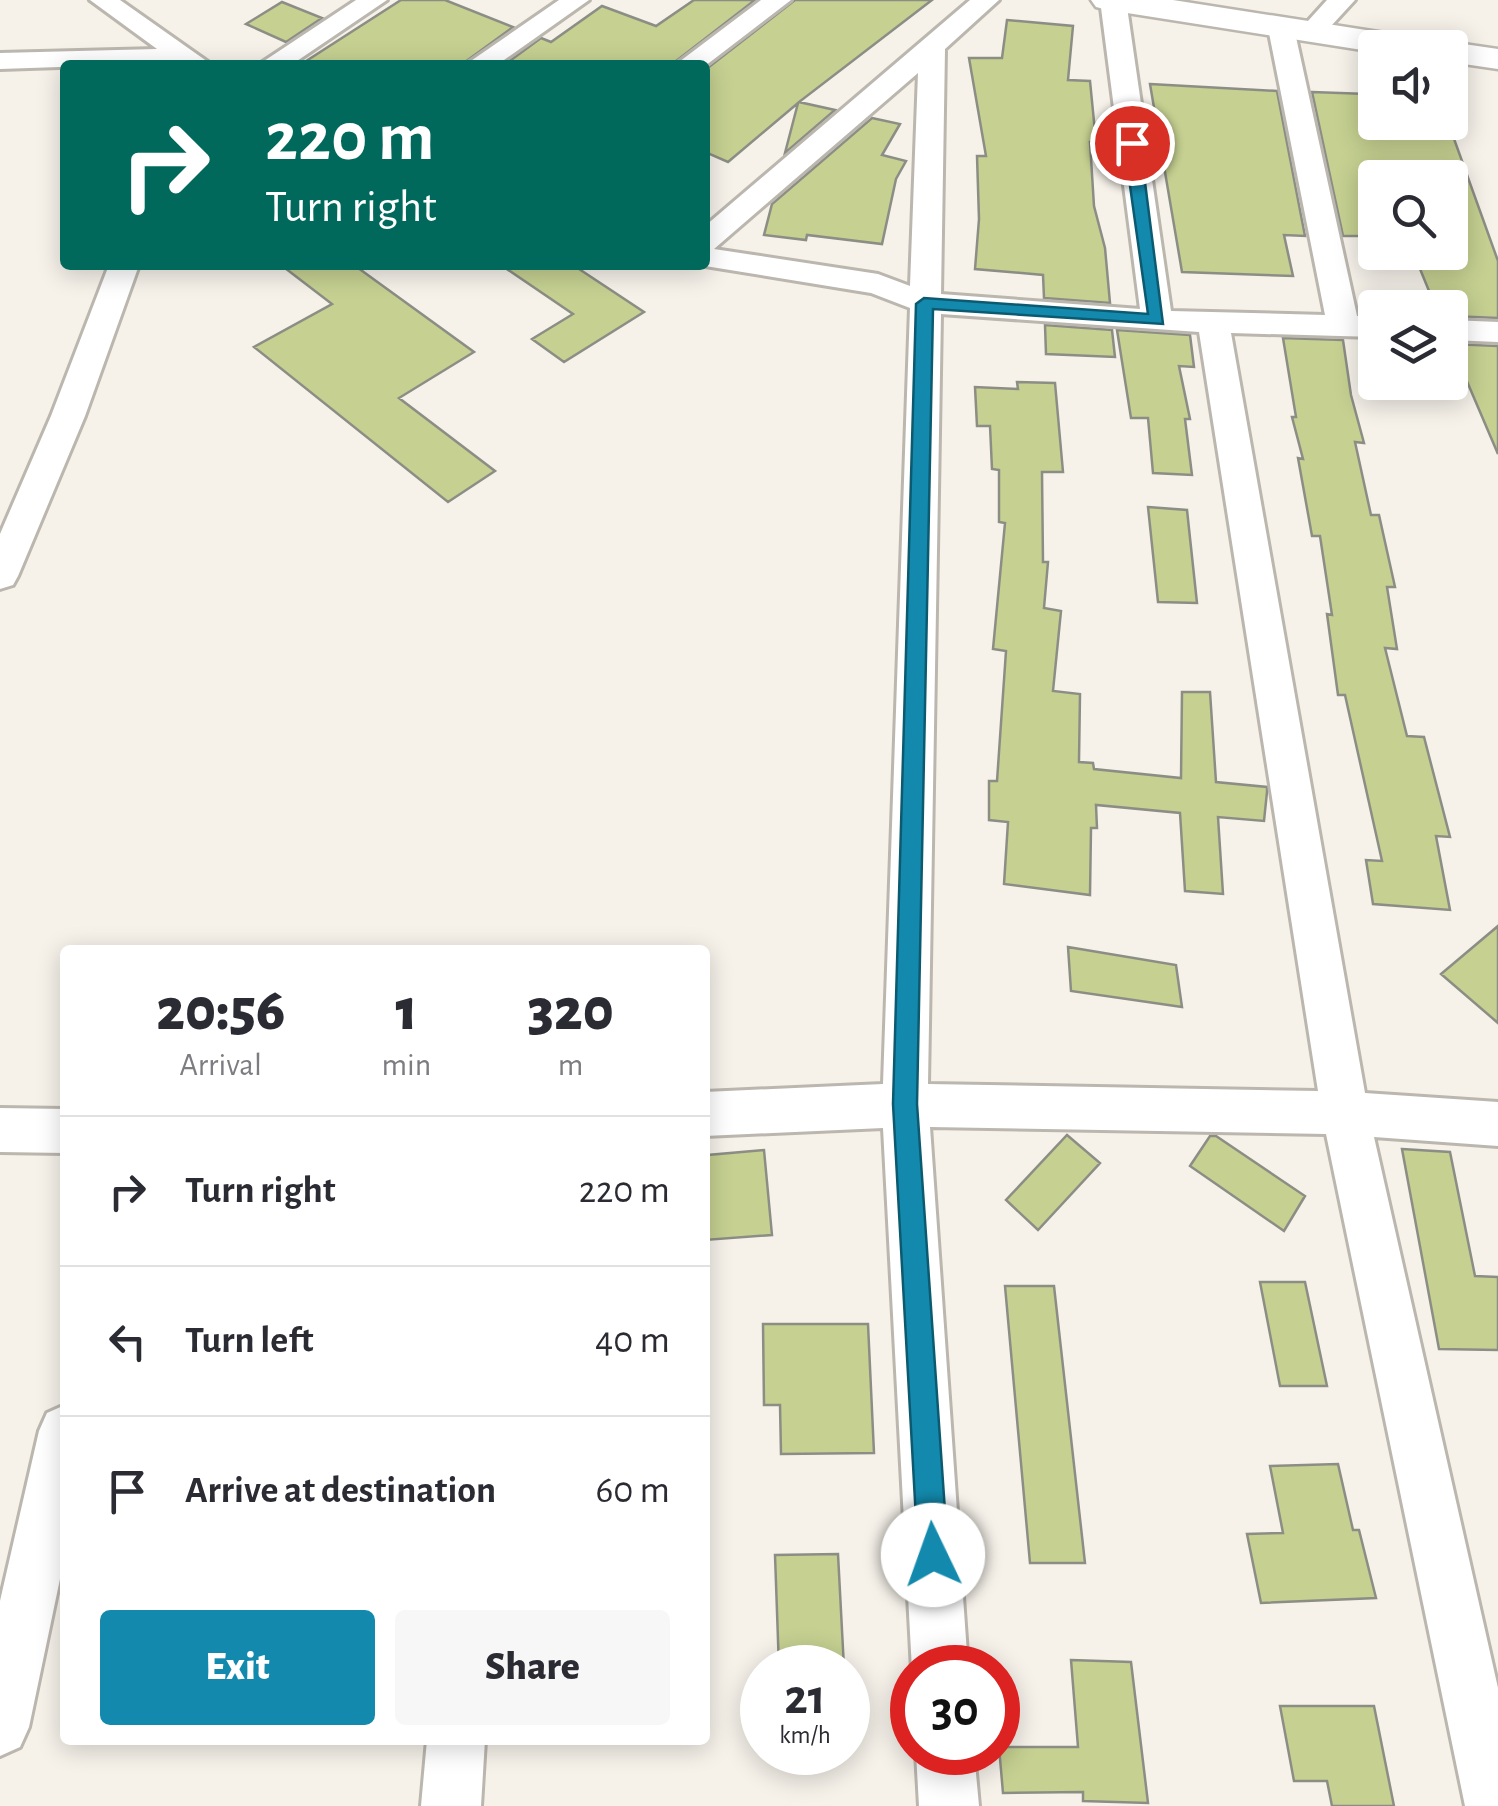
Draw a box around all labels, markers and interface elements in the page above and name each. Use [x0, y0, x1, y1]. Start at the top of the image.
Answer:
map controls [1358, 30, 1468, 400]
button: sound [1358, 30, 1468, 140]
icon: right [100, 100, 230, 230]
pin [1090, 101, 1175, 186]
text: 220 m [265, 103, 434, 173]
icon: arrive [1105, 116, 1160, 171]
button: search [1358, 160, 1468, 270]
text: Turn right [265, 185, 437, 230]
button: layers [1358, 290, 1468, 400]
text: 20:56 [156, 981, 285, 1041]
text: 1 [395, 981, 417, 1041]
text: 320 [528, 981, 614, 1041]
text: Arrival [180, 1049, 262, 1081]
text: min [382, 1049, 431, 1081]
text: m [558, 1049, 583, 1081]
icon: right [100, 1164, 155, 1219]
text: Turn right [185, 1172, 335, 1210]
text: 220 m [579, 1172, 670, 1210]
icon: left [100, 1314, 155, 1369]
text: Turn left [185, 1322, 313, 1360]
text: 40 m [595, 1322, 670, 1360]
icon: arrive [100, 1464, 155, 1519]
text: Arrive at destination [185, 1472, 496, 1510]
text: 60 m [595, 1472, 670, 1510]
position arrow [881, 1503, 985, 1607]
button: Exit [100, 1610, 375, 1725]
button: Share [395, 1610, 670, 1725]
speed limit sign: 30 [890, 1645, 1020, 1775]
text: 21 [784, 1673, 826, 1723]
text: km/h [779, 1723, 831, 1748]

